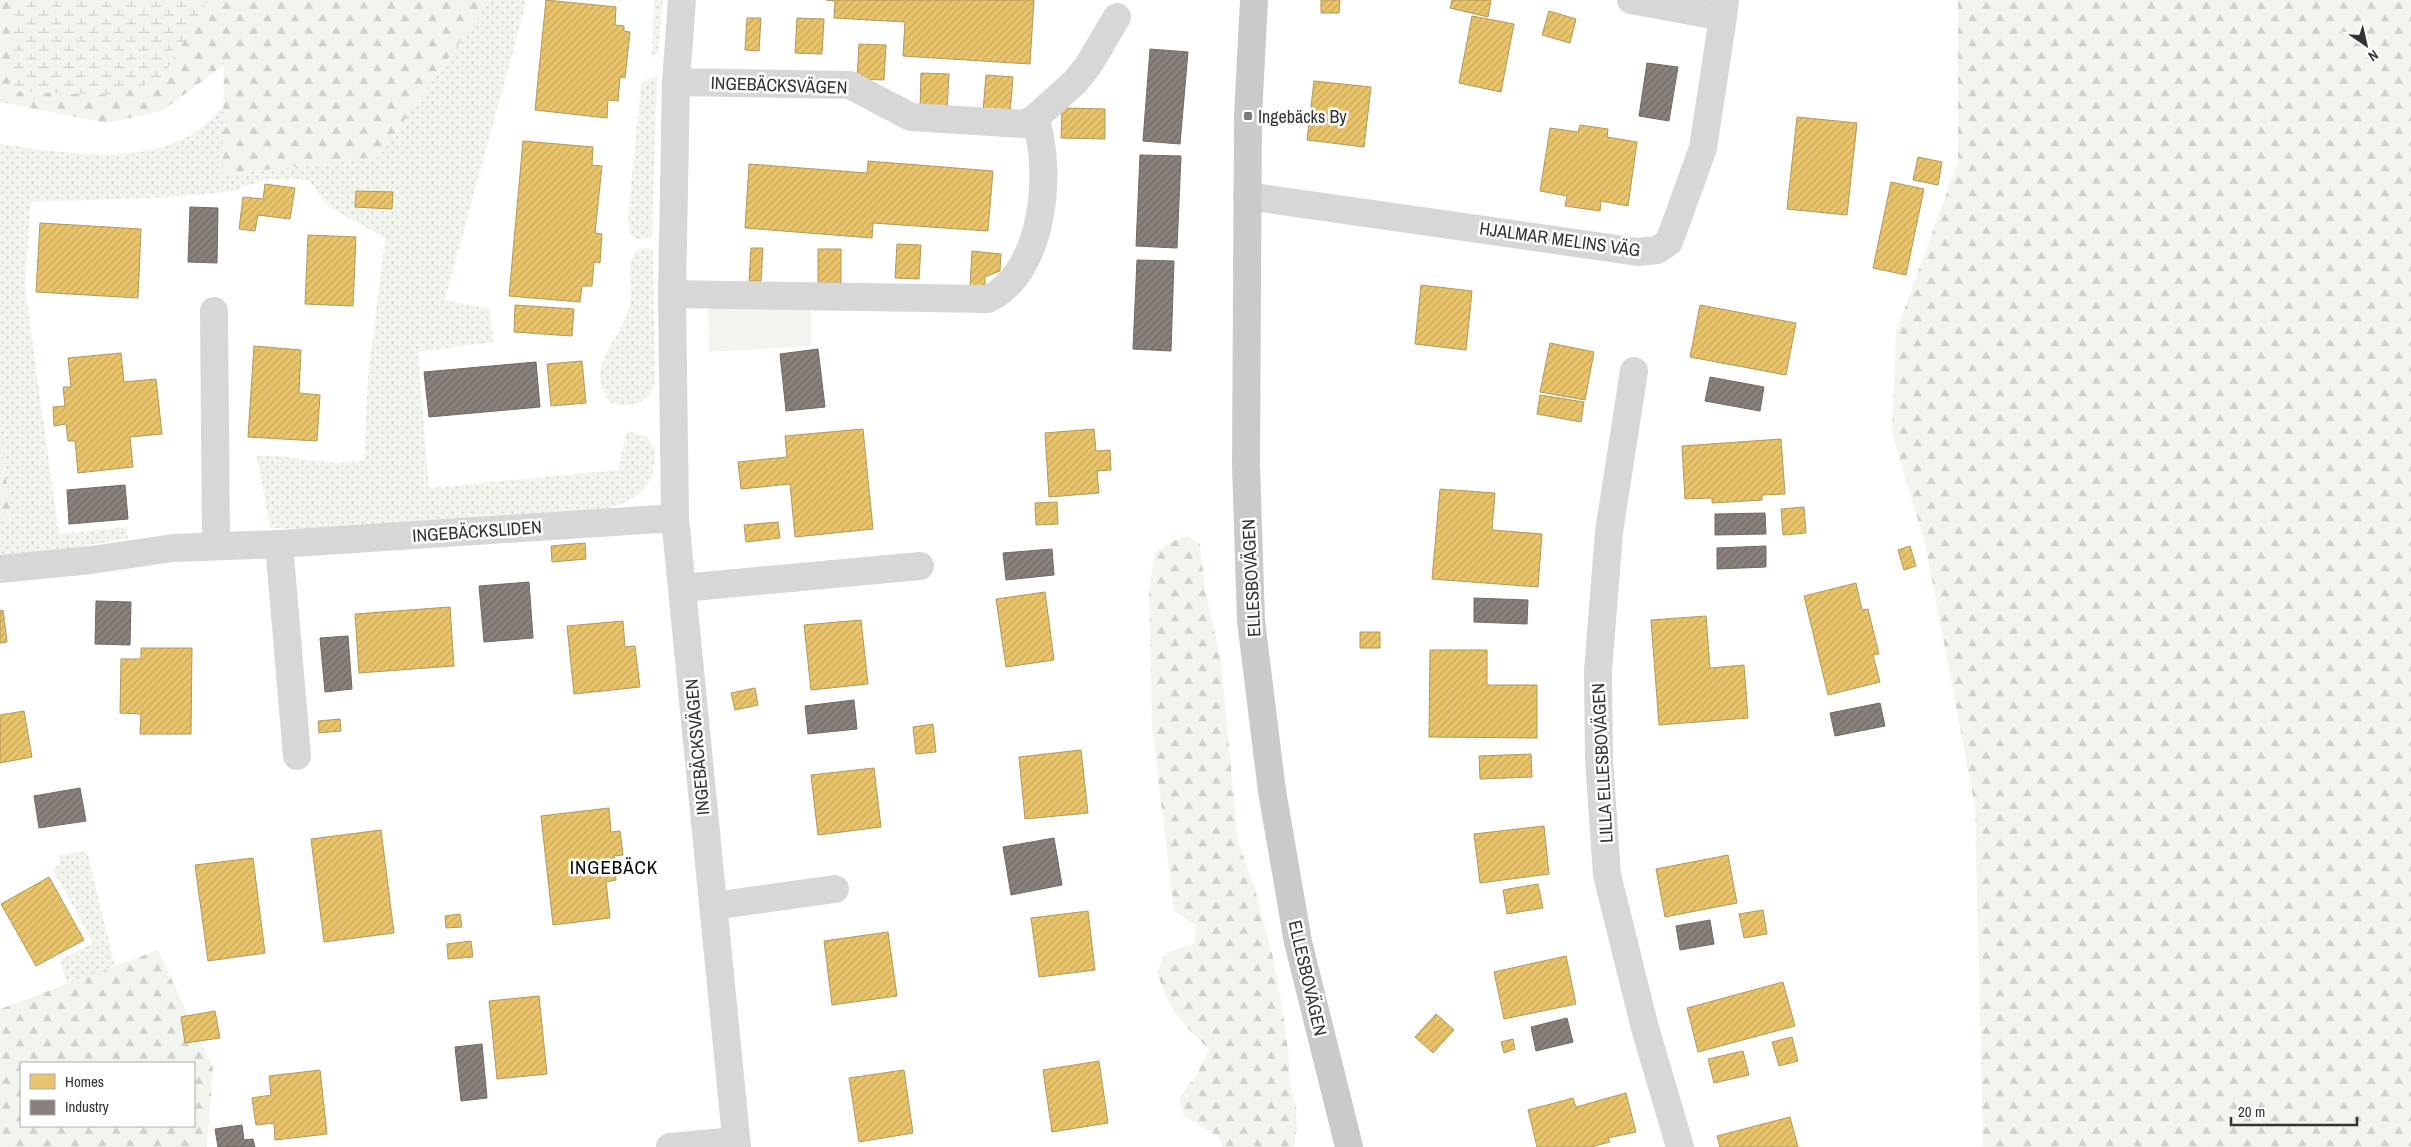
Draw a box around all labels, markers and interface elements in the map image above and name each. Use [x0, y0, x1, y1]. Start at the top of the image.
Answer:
north arrow [2341, 20, 2391, 70]
text: N [2365, 46, 2382, 66]
street label: INGEBÄCKSVÄGEN [710, 70, 848, 100]
place label: Ingebäcks By [1258, 104, 1347, 129]
marker: Ingebäcks By [1242, 110, 1254, 122]
street label: HJALMAR MELINS VÄG [1478, 215, 1642, 263]
street label: INGEBÄCKSLIDEN [411, 514, 543, 548]
street label: ELLESBOVÄGEN [1235, 518, 1267, 638]
street label: INGEBÄCKSVÄGEN [679, 678, 715, 816]
street label: LILLA ELLESBOVÄGEN [1585, 683, 1619, 843]
district label: INGEBÄCK [570, 854, 658, 880]
street label: ELLESBOVÄGEN [1283, 918, 1333, 1038]
legend [20, 1062, 195, 1127]
text: Homes [65, 1071, 104, 1092]
scale bar [2231, 1094, 2357, 1126]
text: Industry [65, 1096, 110, 1117]
text: 20 m [2238, 1101, 2265, 1122]

